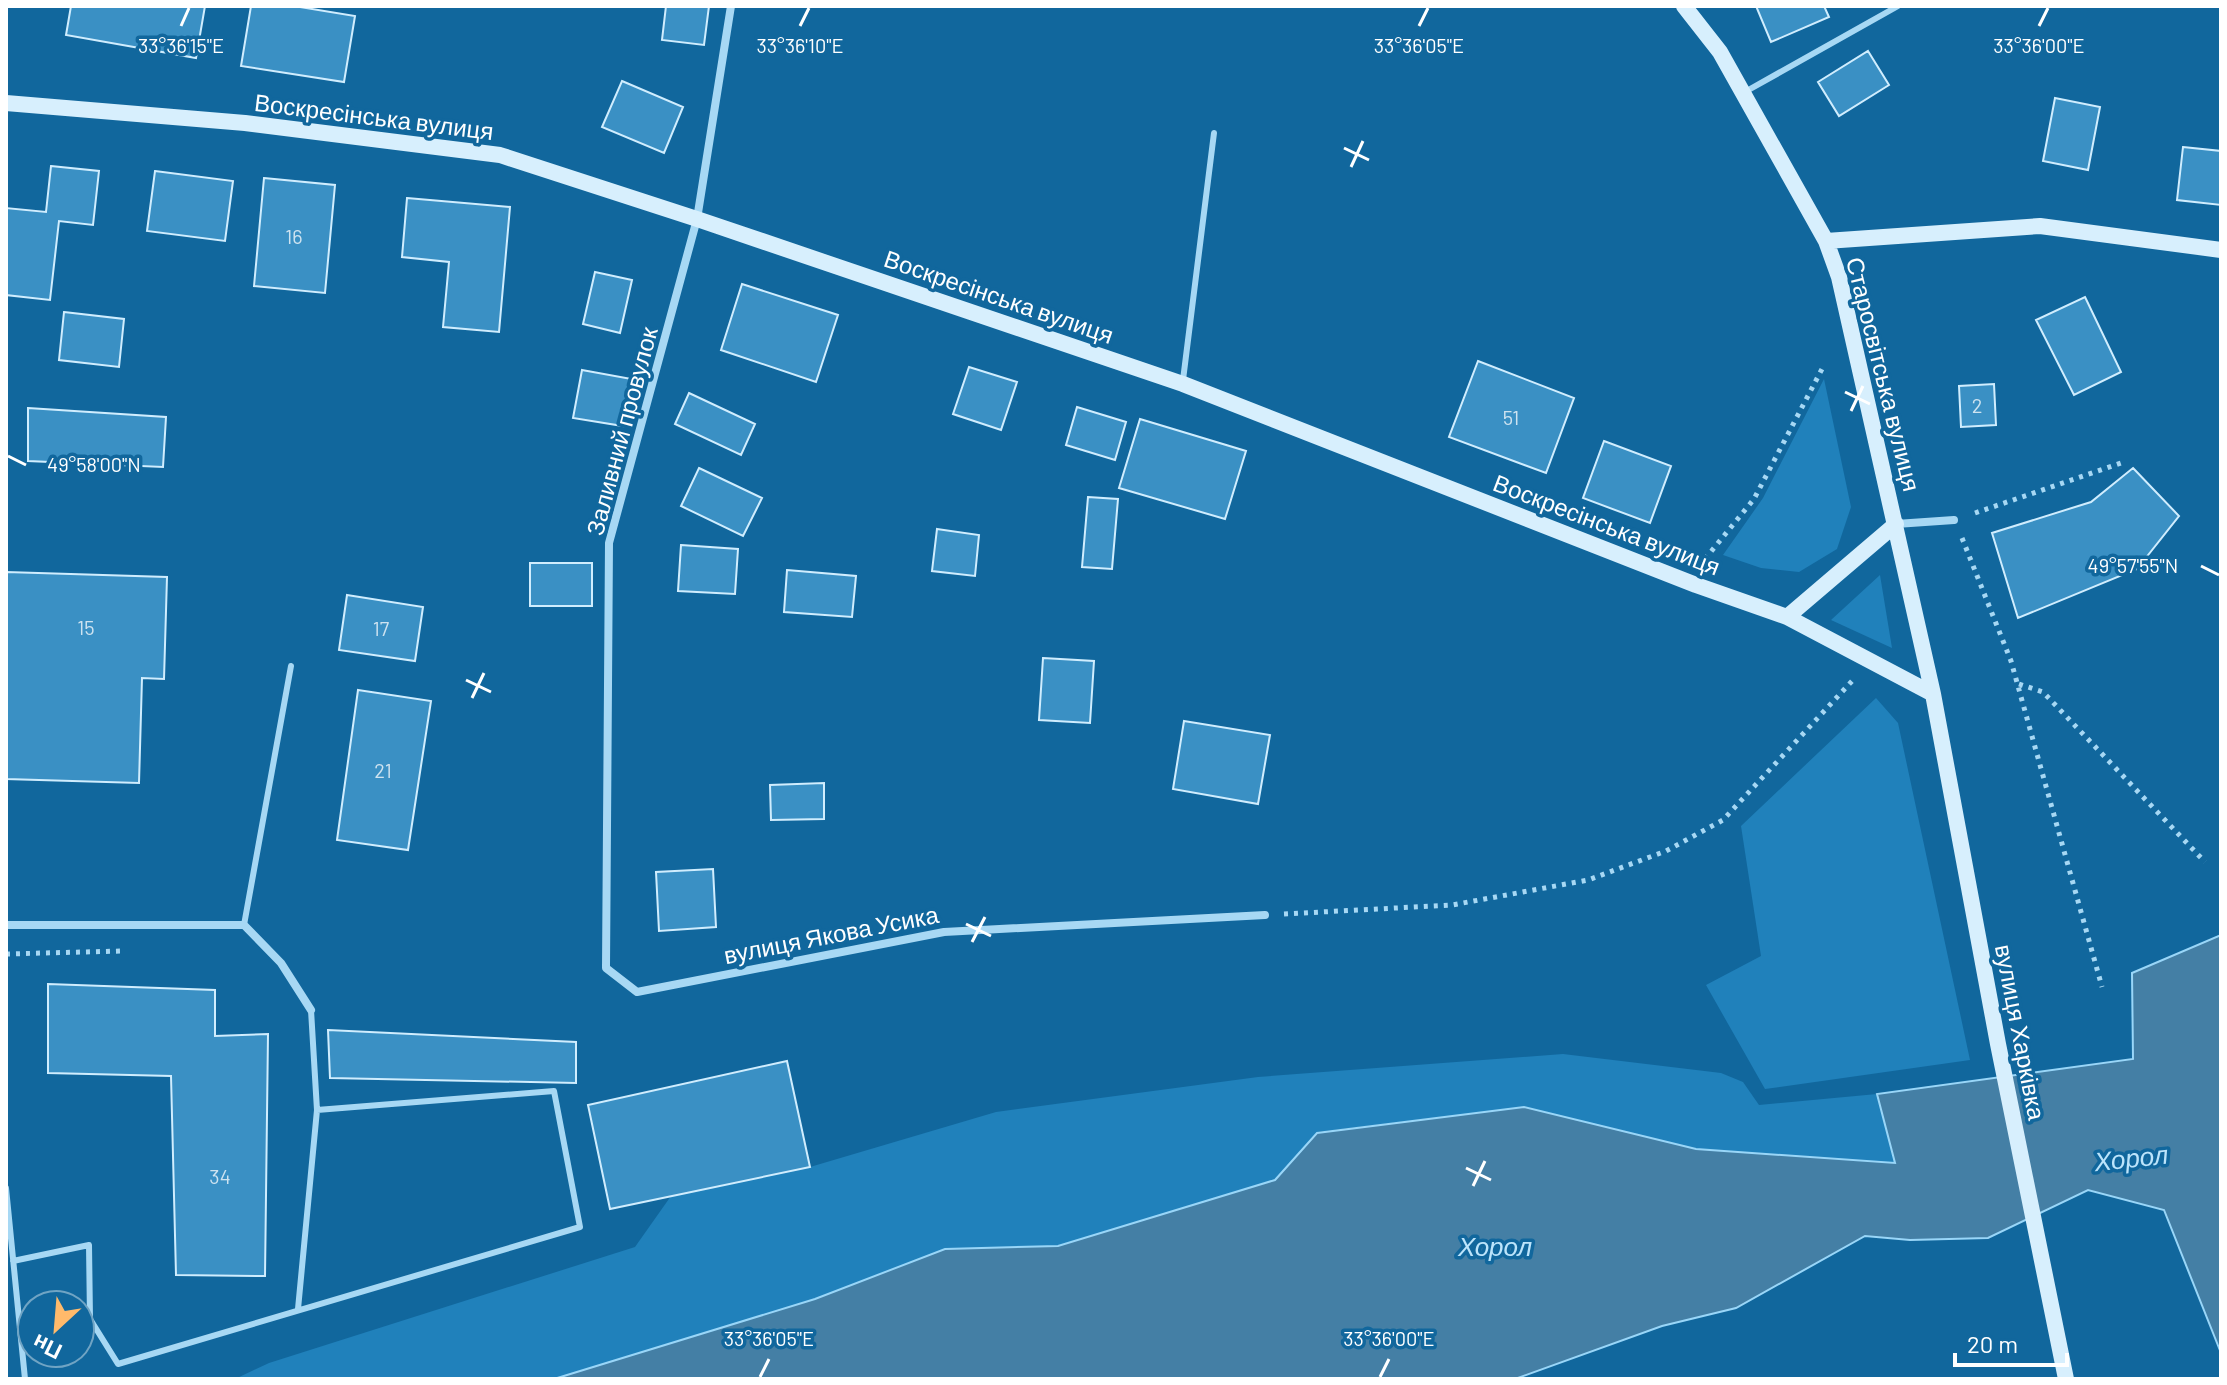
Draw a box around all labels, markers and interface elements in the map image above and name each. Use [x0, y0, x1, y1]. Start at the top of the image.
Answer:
text: 33°36'15"E [138, 33, 224, 57]
text: 33°36'10"E [756, 33, 844, 57]
text: 33°36'05"E [1374, 33, 1464, 57]
text: 33°36'00"E [1993, 33, 2085, 57]
street label: Воскресінська вулиця [253, 87, 495, 145]
house number: 16 [285, 224, 303, 248]
street label: Воскресінська вулиця [880, 243, 1118, 349]
street label: Старосвітська вулиця [1841, 254, 1927, 494]
street label: Заливний провулок [579, 323, 663, 538]
house number: 2 [1972, 393, 1982, 417]
house number: 51 [1503, 405, 1519, 429]
text: 49°58'00"N [47, 452, 141, 476]
street label: Воскресінська вулиця [1489, 467, 1725, 581]
text: 49°57'55"N [2088, 553, 2178, 577]
house number: 15 [77, 615, 95, 639]
house number: 17 [373, 616, 390, 640]
house number: 21 [374, 758, 392, 782]
street label: вулиця Якова Усика [721, 899, 941, 969]
street label: вулиця Харківка [1990, 942, 2052, 1123]
water label: Хорол [2091, 1138, 2170, 1176]
house number: 34 [209, 1164, 231, 1188]
water label: Хорол [1457, 1230, 1532, 1261]
north arrow [16, 1289, 96, 1369]
scale bar [1955, 1317, 2067, 1367]
text: 33°36'05"E [724, 1326, 814, 1350]
text: 33°36'00"E [1343, 1326, 1435, 1350]
text: 20 m [1967, 1329, 2018, 1358]
text: Пн [28, 1330, 66, 1366]

